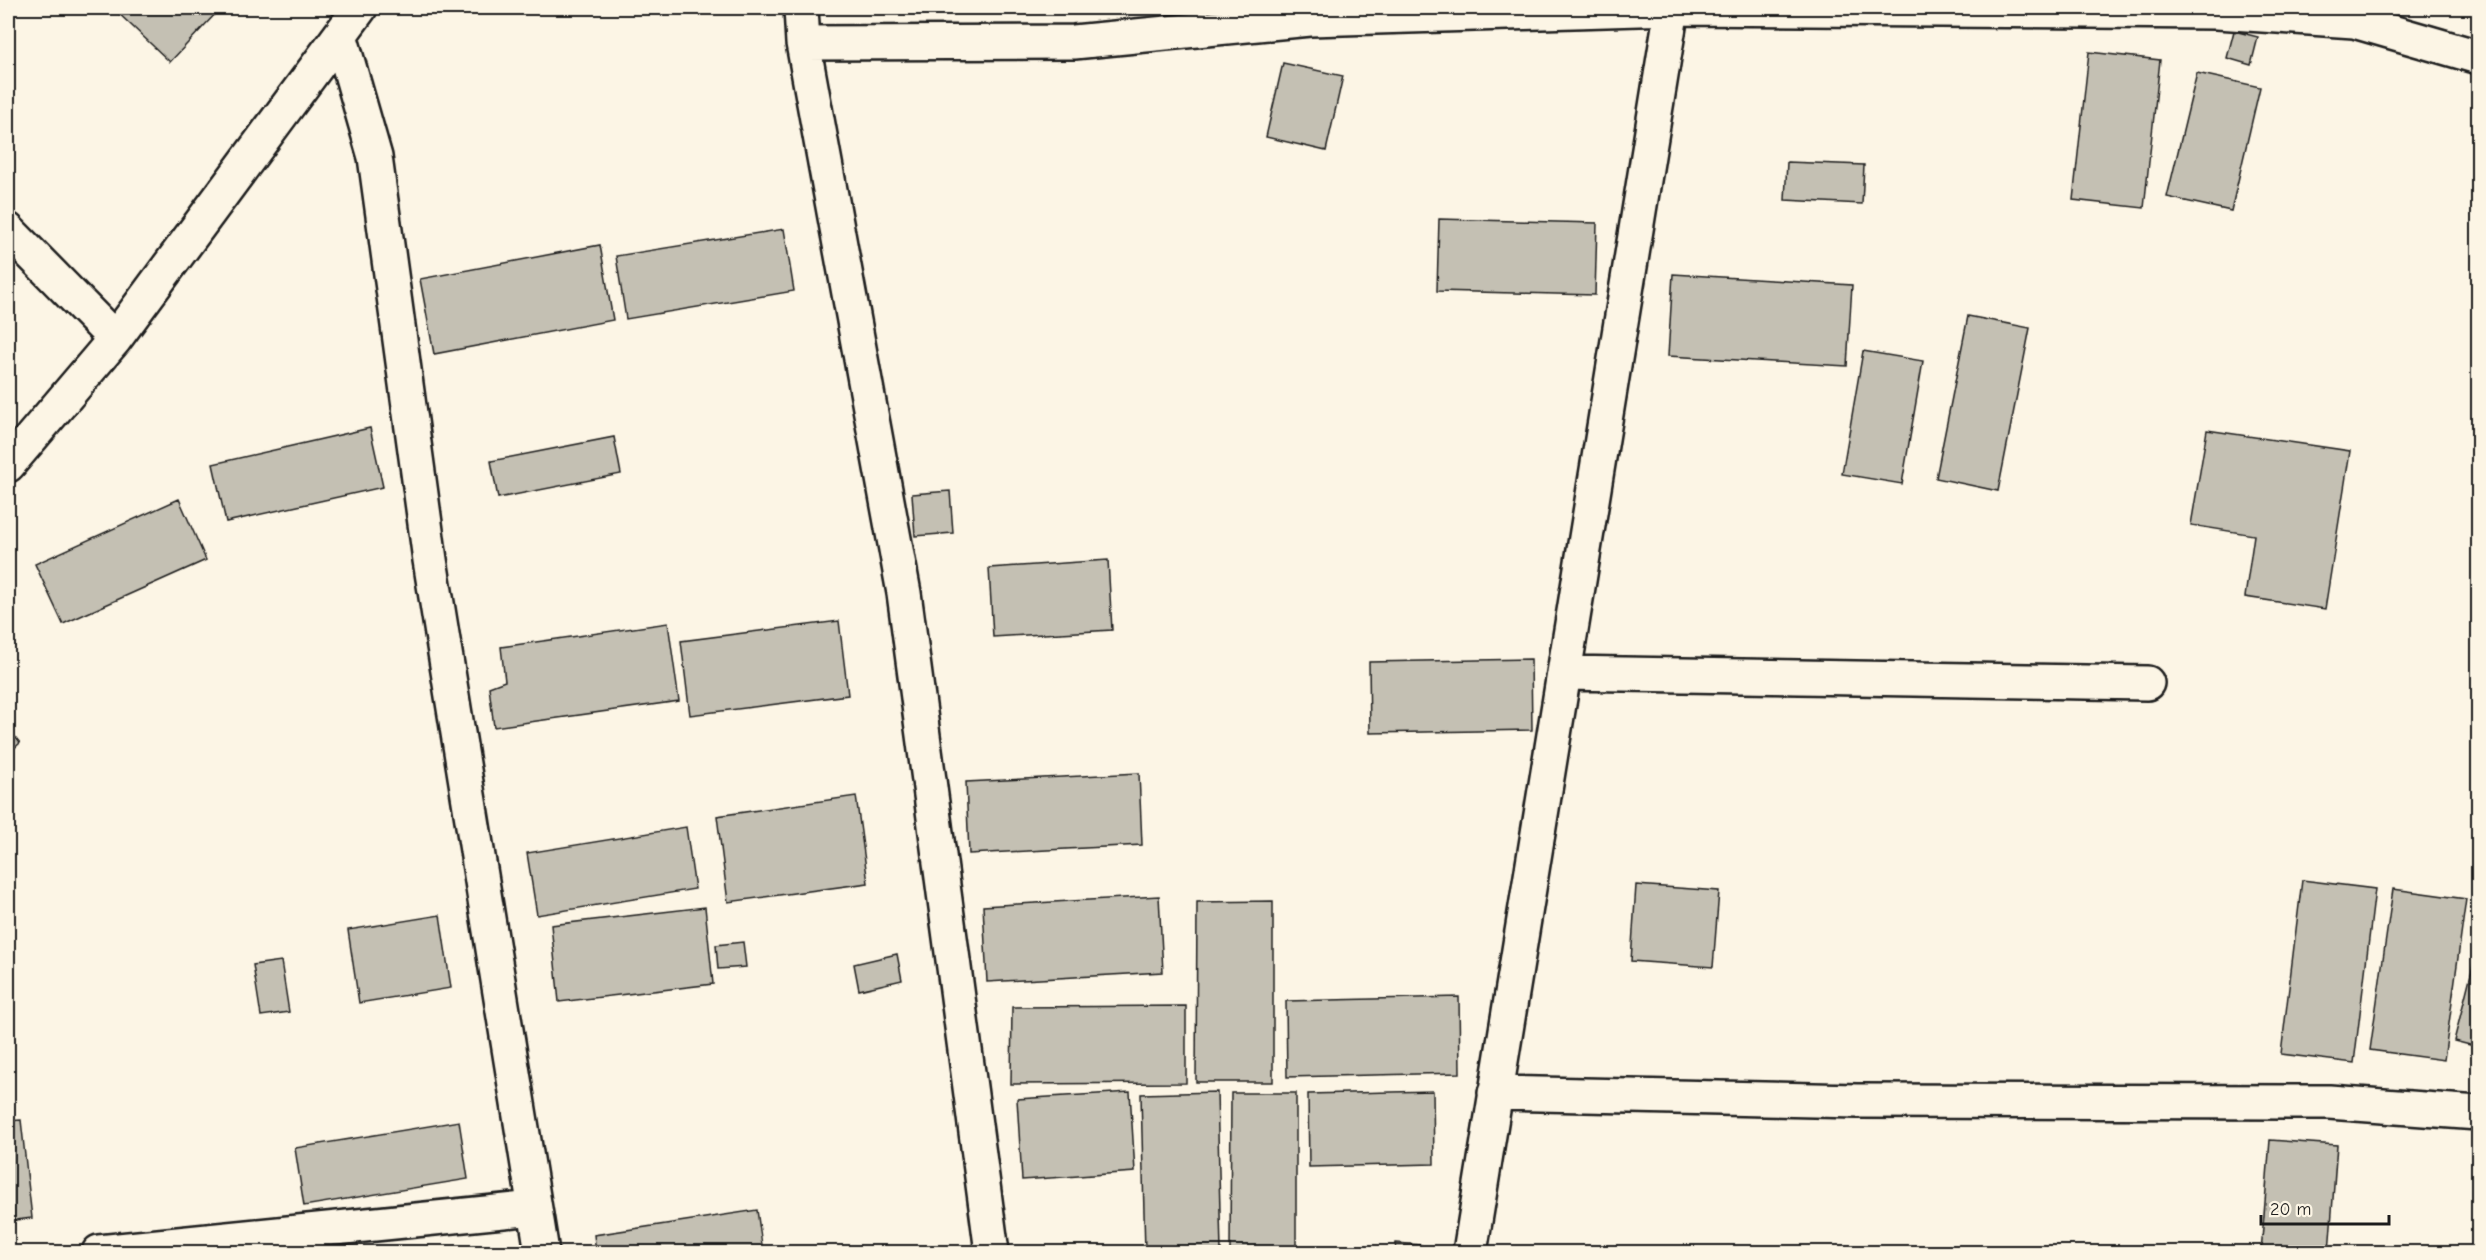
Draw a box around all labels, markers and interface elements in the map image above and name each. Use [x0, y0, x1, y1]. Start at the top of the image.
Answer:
scale bar [2261, 1188, 2388, 1226]
text: 20 m [2270, 1199, 2311, 1220]

